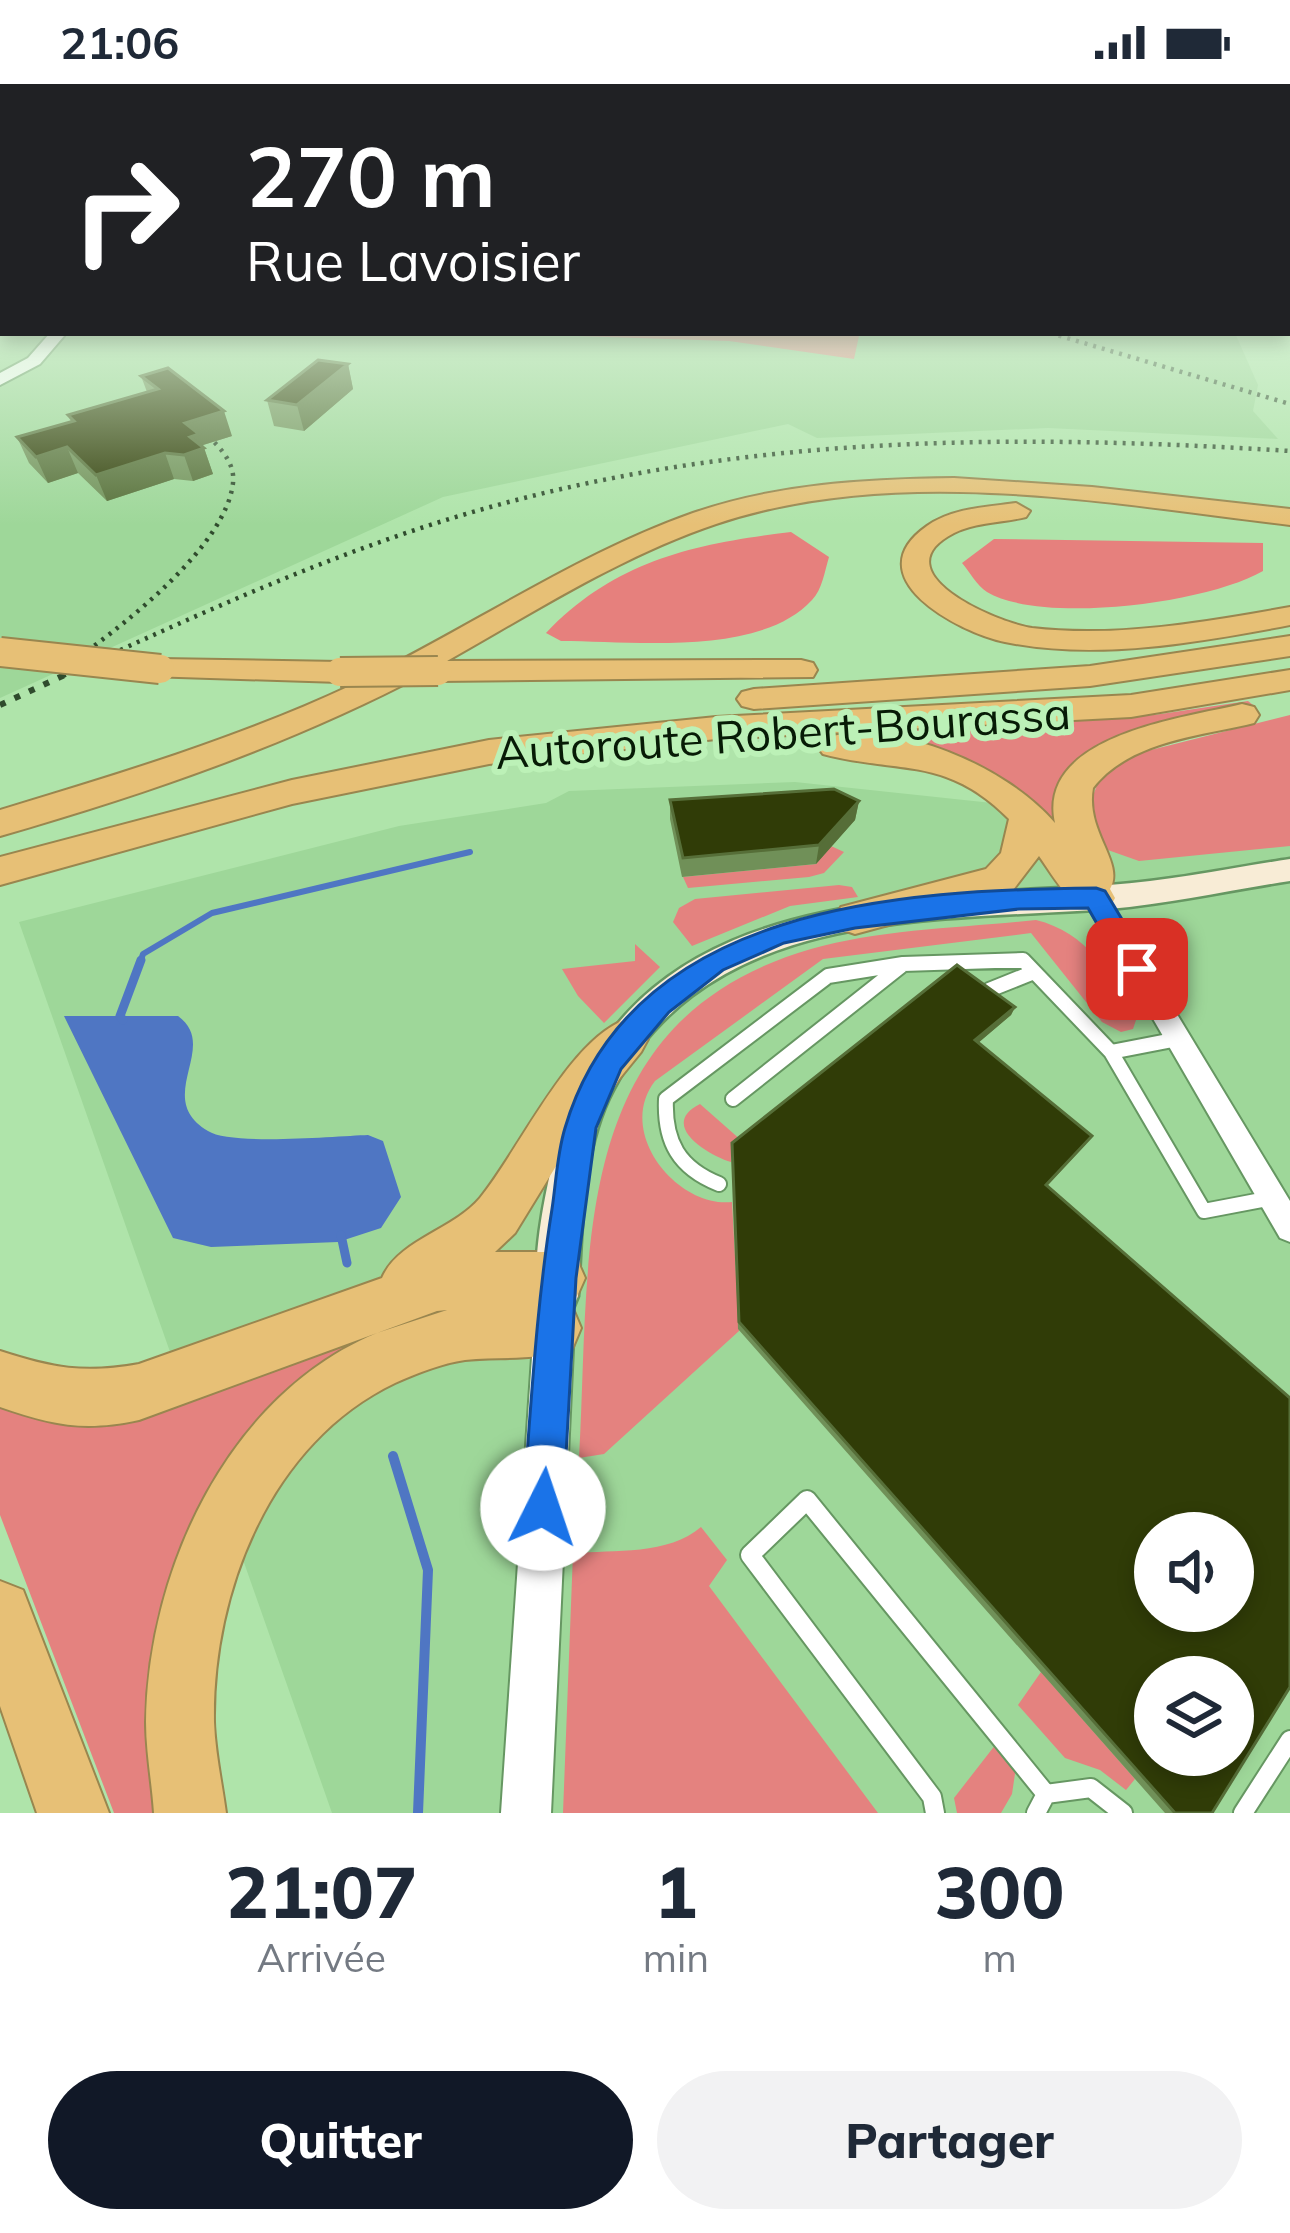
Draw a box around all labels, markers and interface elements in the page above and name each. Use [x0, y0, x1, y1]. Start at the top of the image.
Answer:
text: 21:06 [60, 14, 179, 70]
text: 270 m [246, 123, 496, 228]
icon: right [48, 132, 204, 288]
text: Rue Lavoisier [246, 227, 580, 295]
street label: Autoroute Robert-Bourassa [493, 684, 1073, 780]
pin [1086, 918, 1188, 1020]
icon: arrive [1104, 936, 1170, 1002]
position arrow [480, 1445, 606, 1571]
map controls [1134, 1512, 1254, 1776]
button: sound [1134, 1512, 1254, 1632]
button: layers [1134, 1656, 1254, 1776]
text: 21:07 [226, 1846, 417, 1936]
text: 1 [654, 1846, 698, 1936]
text: 300 [935, 1846, 1064, 1936]
text: Arrivée [257, 1933, 386, 1982]
text: min [643, 1933, 709, 1982]
text: m [982, 1933, 1017, 1982]
button: Quitter [48, 2071, 633, 2209]
button: Partager [657, 2071, 1242, 2209]

